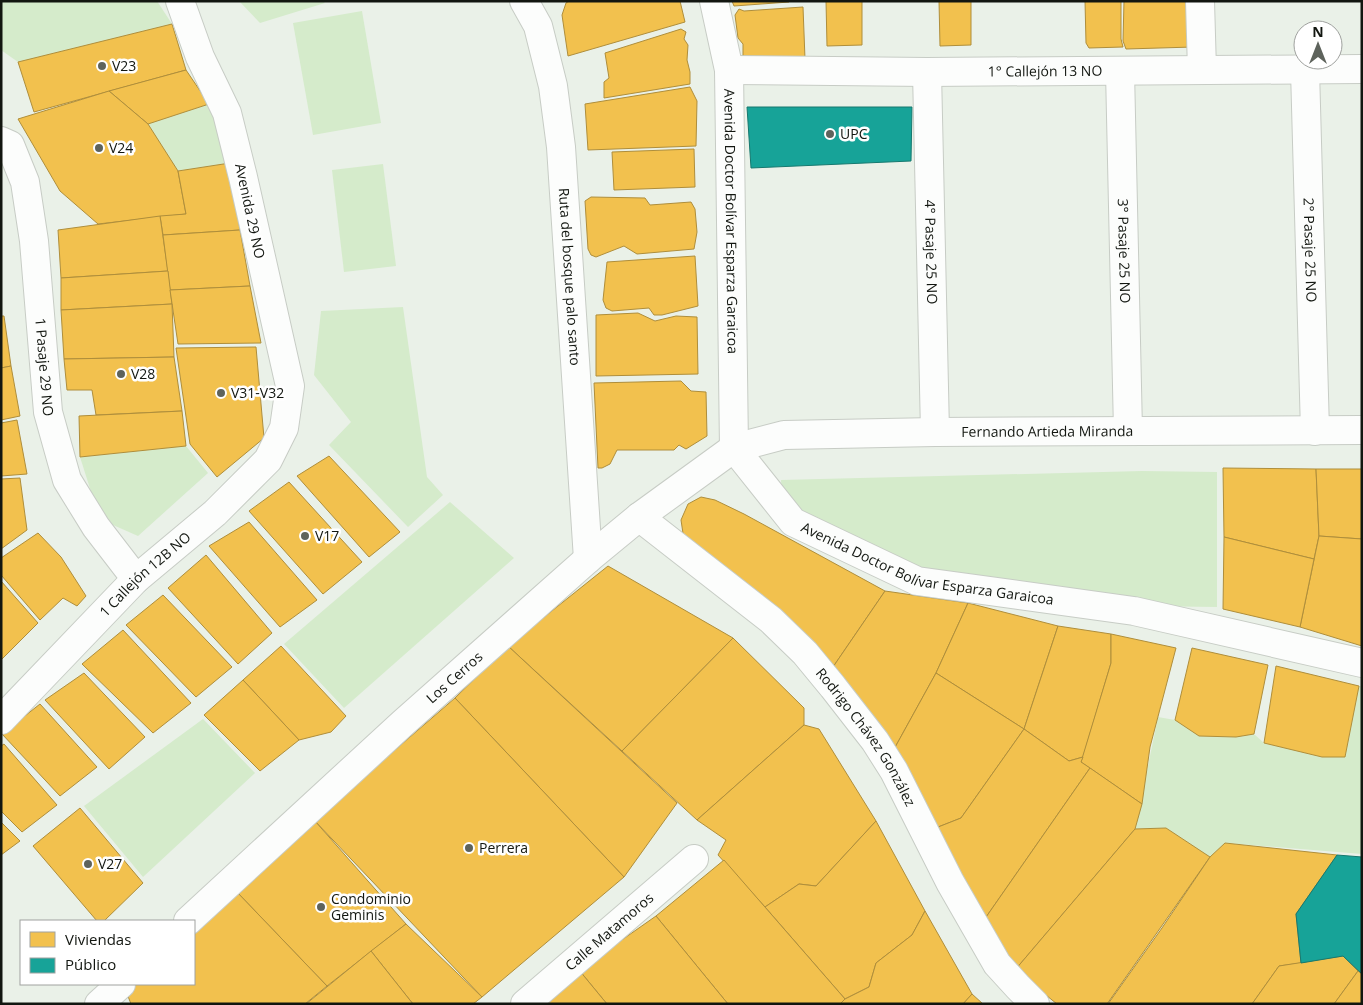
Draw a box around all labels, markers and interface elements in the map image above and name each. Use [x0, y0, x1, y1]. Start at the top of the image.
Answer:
north arrow [1293, 20, 1343, 70]
text: N [1312, 22, 1324, 41]
place label: V23 [112, 56, 136, 75]
marker: V23 [96, 60, 108, 72]
street label: 1° Callejón 13 NO [988, 61, 1102, 81]
street label: Avenida Doctor Bolívar Esparza Garaicoa [720, 89, 743, 354]
place label: UPC [840, 124, 868, 143]
marker: UPC [824, 128, 836, 140]
place label: V24 [109, 138, 133, 157]
marker: V24 [93, 142, 105, 154]
street label: Avenida 29 NO [231, 162, 270, 260]
street label: Ruta del bosque palo santo [555, 187, 585, 366]
street label: 2° Pasaje 25 NO [1300, 197, 1321, 303]
street label: 3° Pasaje 25 NO [1114, 199, 1135, 303]
street label: 4° Pasaje 25 NO [921, 200, 942, 304]
street label: 1 Pasaje 29 NO [31, 317, 58, 417]
place label: V28 [131, 364, 155, 383]
marker: V28 [115, 368, 127, 380]
place label: V31-V32 [231, 383, 284, 402]
marker: V31-V32 [215, 387, 227, 399]
street label: Fernando Artieda Miranda [961, 421, 1133, 441]
street label: Avenida Doctor Bolívar Esparza Garaicoa [798, 517, 1055, 609]
place label: V17 [315, 526, 339, 545]
street label: 1 Callejón 12B NO [95, 527, 194, 621]
marker: V17 [299, 530, 311, 542]
street label: Los Cerros [422, 647, 487, 707]
street label: Rodrigo Chávez González [812, 664, 920, 810]
place label: Perrera [479, 838, 528, 857]
marker: Perrera [463, 842, 475, 854]
place label: V27 [98, 854, 122, 873]
marker: V27 [82, 858, 94, 870]
street label: Calle Matamoros [561, 888, 657, 975]
place label: Condominio Geminis [331, 889, 411, 924]
marker: Condominio Geminis [315, 901, 327, 913]
legend [20, 920, 195, 985]
text: Viviendas [65, 929, 131, 949]
text: Público [65, 954, 116, 974]

